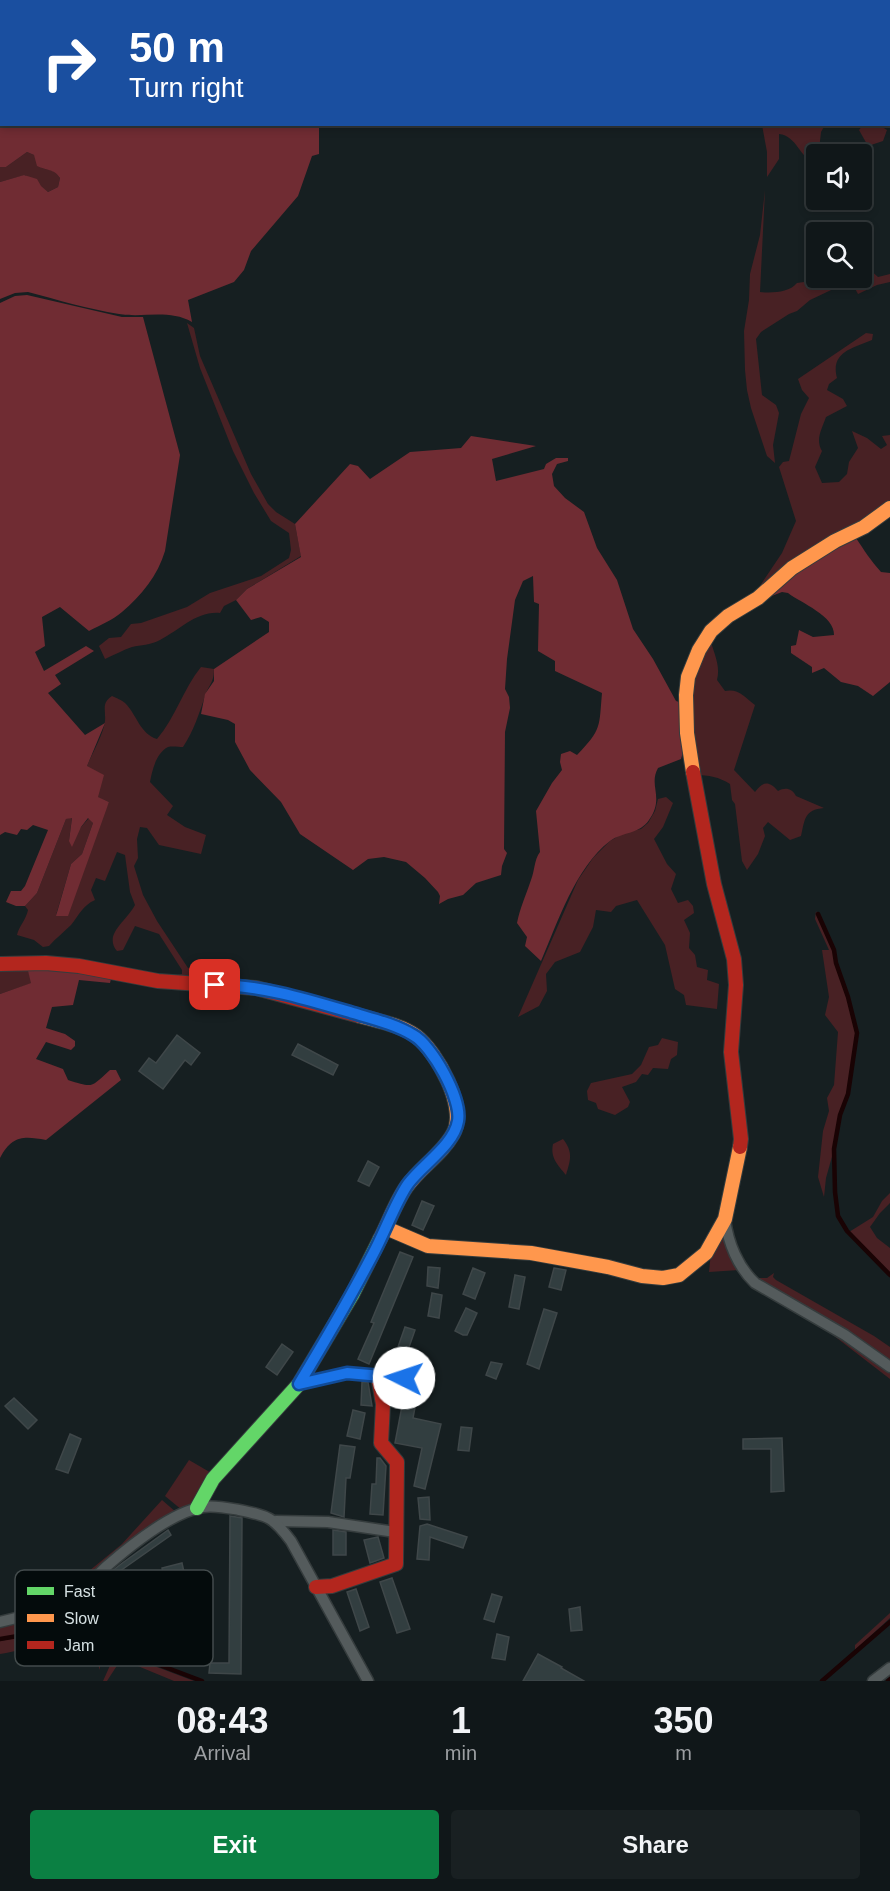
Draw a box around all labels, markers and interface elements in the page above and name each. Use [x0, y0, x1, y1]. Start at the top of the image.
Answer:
icon: right [30, 24, 108, 102]
text: 50 m [129, 24, 225, 71]
text: Turn right [129, 73, 244, 103]
map controls [806, 144, 872, 288]
button: sound [806, 144, 872, 210]
button: search [806, 222, 872, 288]
pin [189, 959, 240, 1010]
icon: arrive [198, 968, 231, 1001]
position arrow [372, 1346, 436, 1410]
legend [15, 1570, 213, 1666]
text: Fast [64, 1583, 96, 1600]
text: Slow [64, 1610, 99, 1627]
text: Jam [64, 1637, 94, 1654]
text: 08:43 [176, 1700, 268, 1741]
text: 1 [451, 1700, 471, 1741]
text: 350 [653, 1700, 714, 1741]
text: Arrival [194, 1742, 251, 1764]
text: min [445, 1742, 477, 1764]
text: m [675, 1742, 692, 1764]
button: Exit [30, 1810, 439, 1879]
button: Share [451, 1810, 860, 1879]

